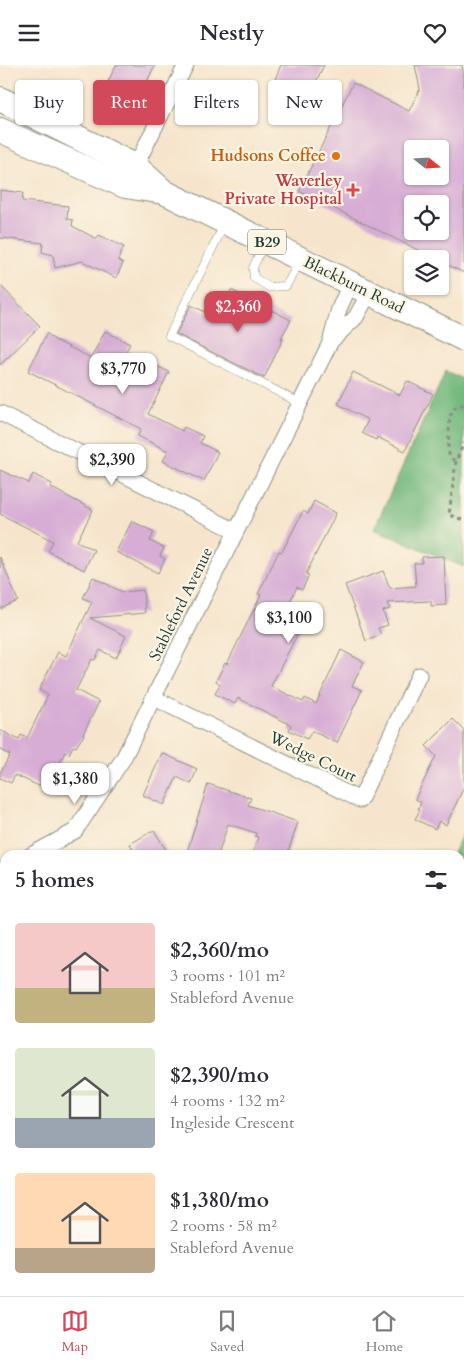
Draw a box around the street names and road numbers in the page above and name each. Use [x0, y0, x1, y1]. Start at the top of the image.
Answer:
road number: B29 [248, 229, 286, 255]
street label: Blackburn Road [300, 251, 408, 319]
street label: Stableford Avenue [144, 543, 218, 665]
street label: Wedge Court [265, 726, 360, 788]

